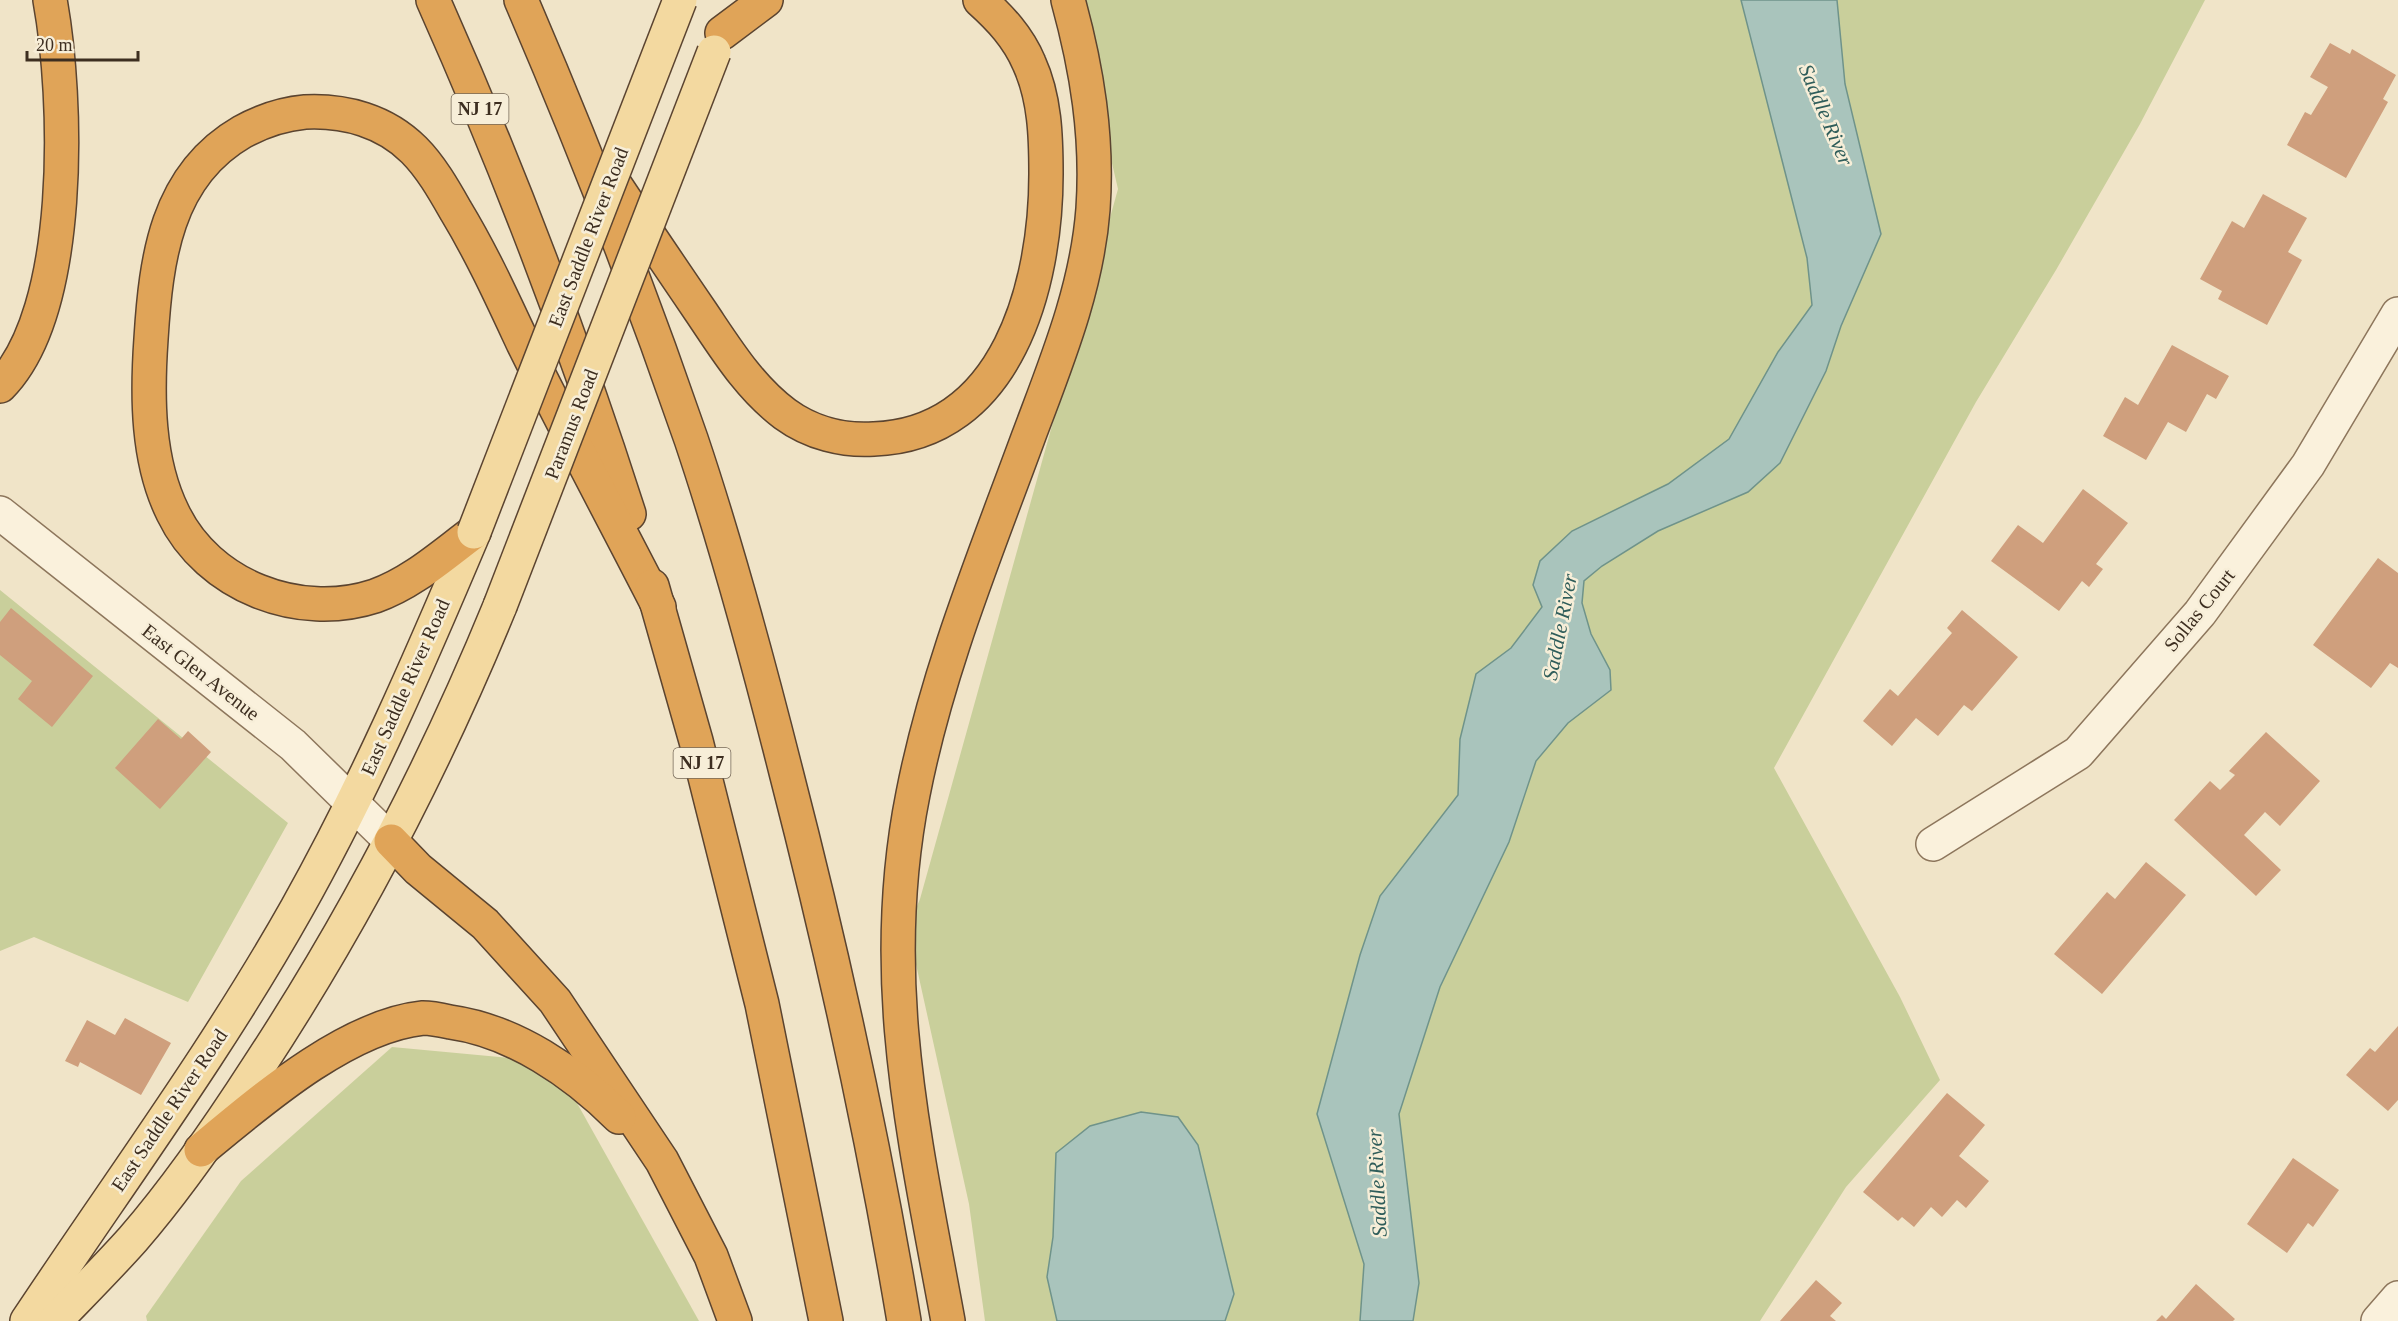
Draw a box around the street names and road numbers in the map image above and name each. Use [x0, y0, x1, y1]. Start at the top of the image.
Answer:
road number: NJ 17 [452, 94, 508, 124]
street label: East Saddle River Road [544, 144, 632, 330]
street label: Paramus Road [540, 366, 602, 482]
street label: Sollas Court [2159, 564, 2239, 656]
street label: East Saddle River Road [356, 595, 454, 779]
street label: East Glen Avenue [138, 619, 264, 725]
road number: NJ 17 [674, 748, 730, 778]
street label: East Saddle River Road [107, 1025, 231, 1195]

